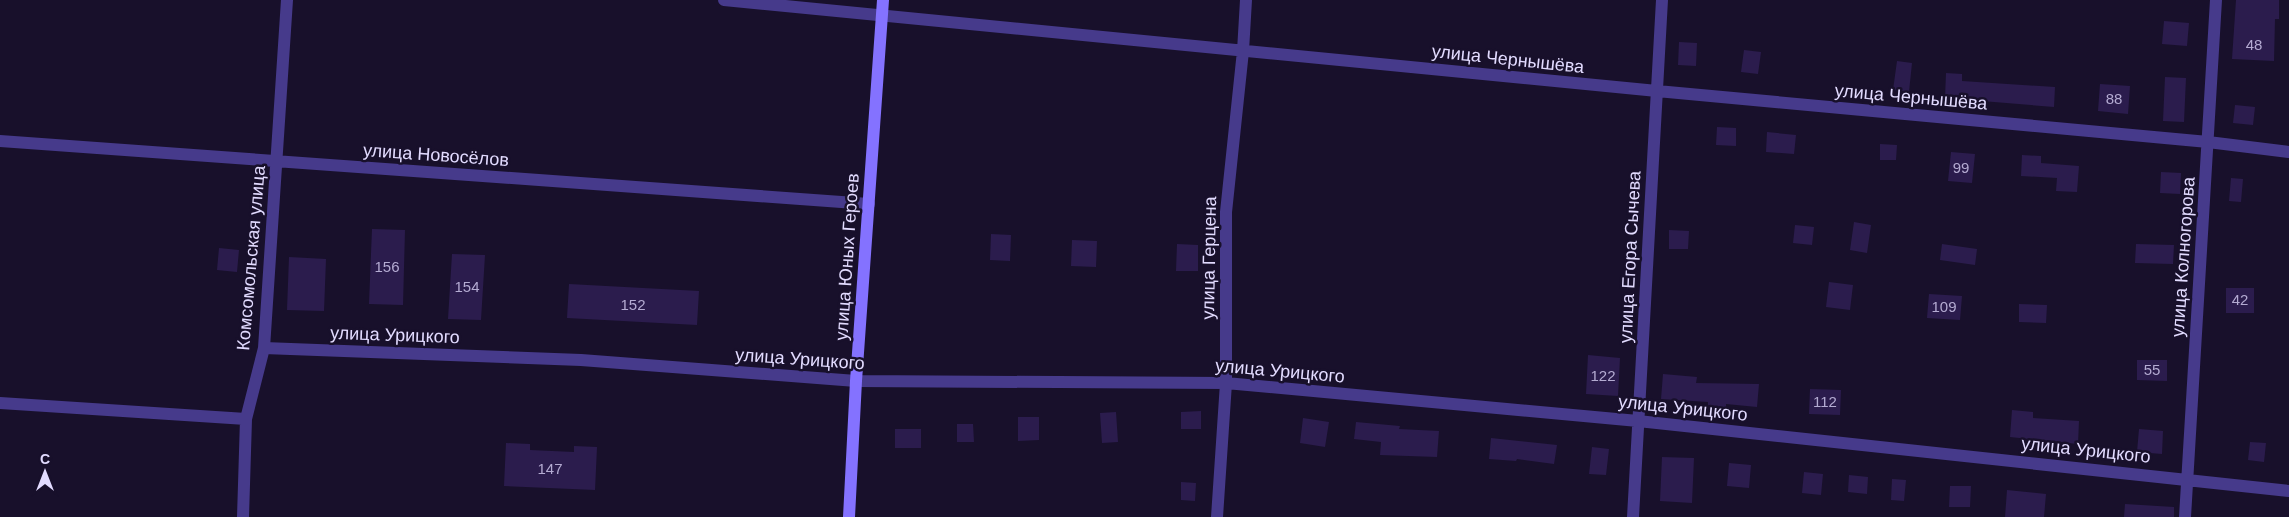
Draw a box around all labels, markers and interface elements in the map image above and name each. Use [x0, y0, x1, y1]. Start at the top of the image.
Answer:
house number: 48 [2246, 36, 2262, 53]
street label: улица Чернышёва [1431, 41, 1586, 77]
street label: улица Чернышёва [1834, 80, 1989, 114]
house number: 88 [2106, 90, 2122, 107]
street label: улица Новосёлов [362, 140, 510, 170]
house number: 99 [1953, 159, 1969, 176]
street label: Комсомольская улица [233, 164, 269, 351]
street label: улица Егора Сычева [1616, 169, 1645, 344]
street label: улица Юных Героев [831, 173, 863, 341]
street label: улица Колногорова [2167, 175, 2199, 338]
street label: улица Герцена [1198, 195, 1220, 320]
house number: 156 [374, 258, 400, 275]
house number: 154 [454, 278, 480, 295]
house number: 42 [2232, 291, 2248, 308]
house number: 152 [620, 296, 646, 313]
house number: 109 [1931, 298, 1957, 315]
street label: улица Урицкого [330, 323, 460, 347]
street label: улица Урицкого [735, 344, 865, 374]
street label: улица Урицкого [1214, 355, 1346, 387]
house number: 55 [2144, 361, 2160, 378]
house number: 122 [1590, 367, 1616, 384]
street label: улица Урицкого [1617, 391, 1749, 425]
house number: 112 [1813, 393, 1837, 410]
street label: улица Урицкого [2020, 433, 2152, 467]
north arrow [20, 447, 70, 497]
text: С [40, 451, 50, 467]
house number: 147 [537, 460, 563, 477]

